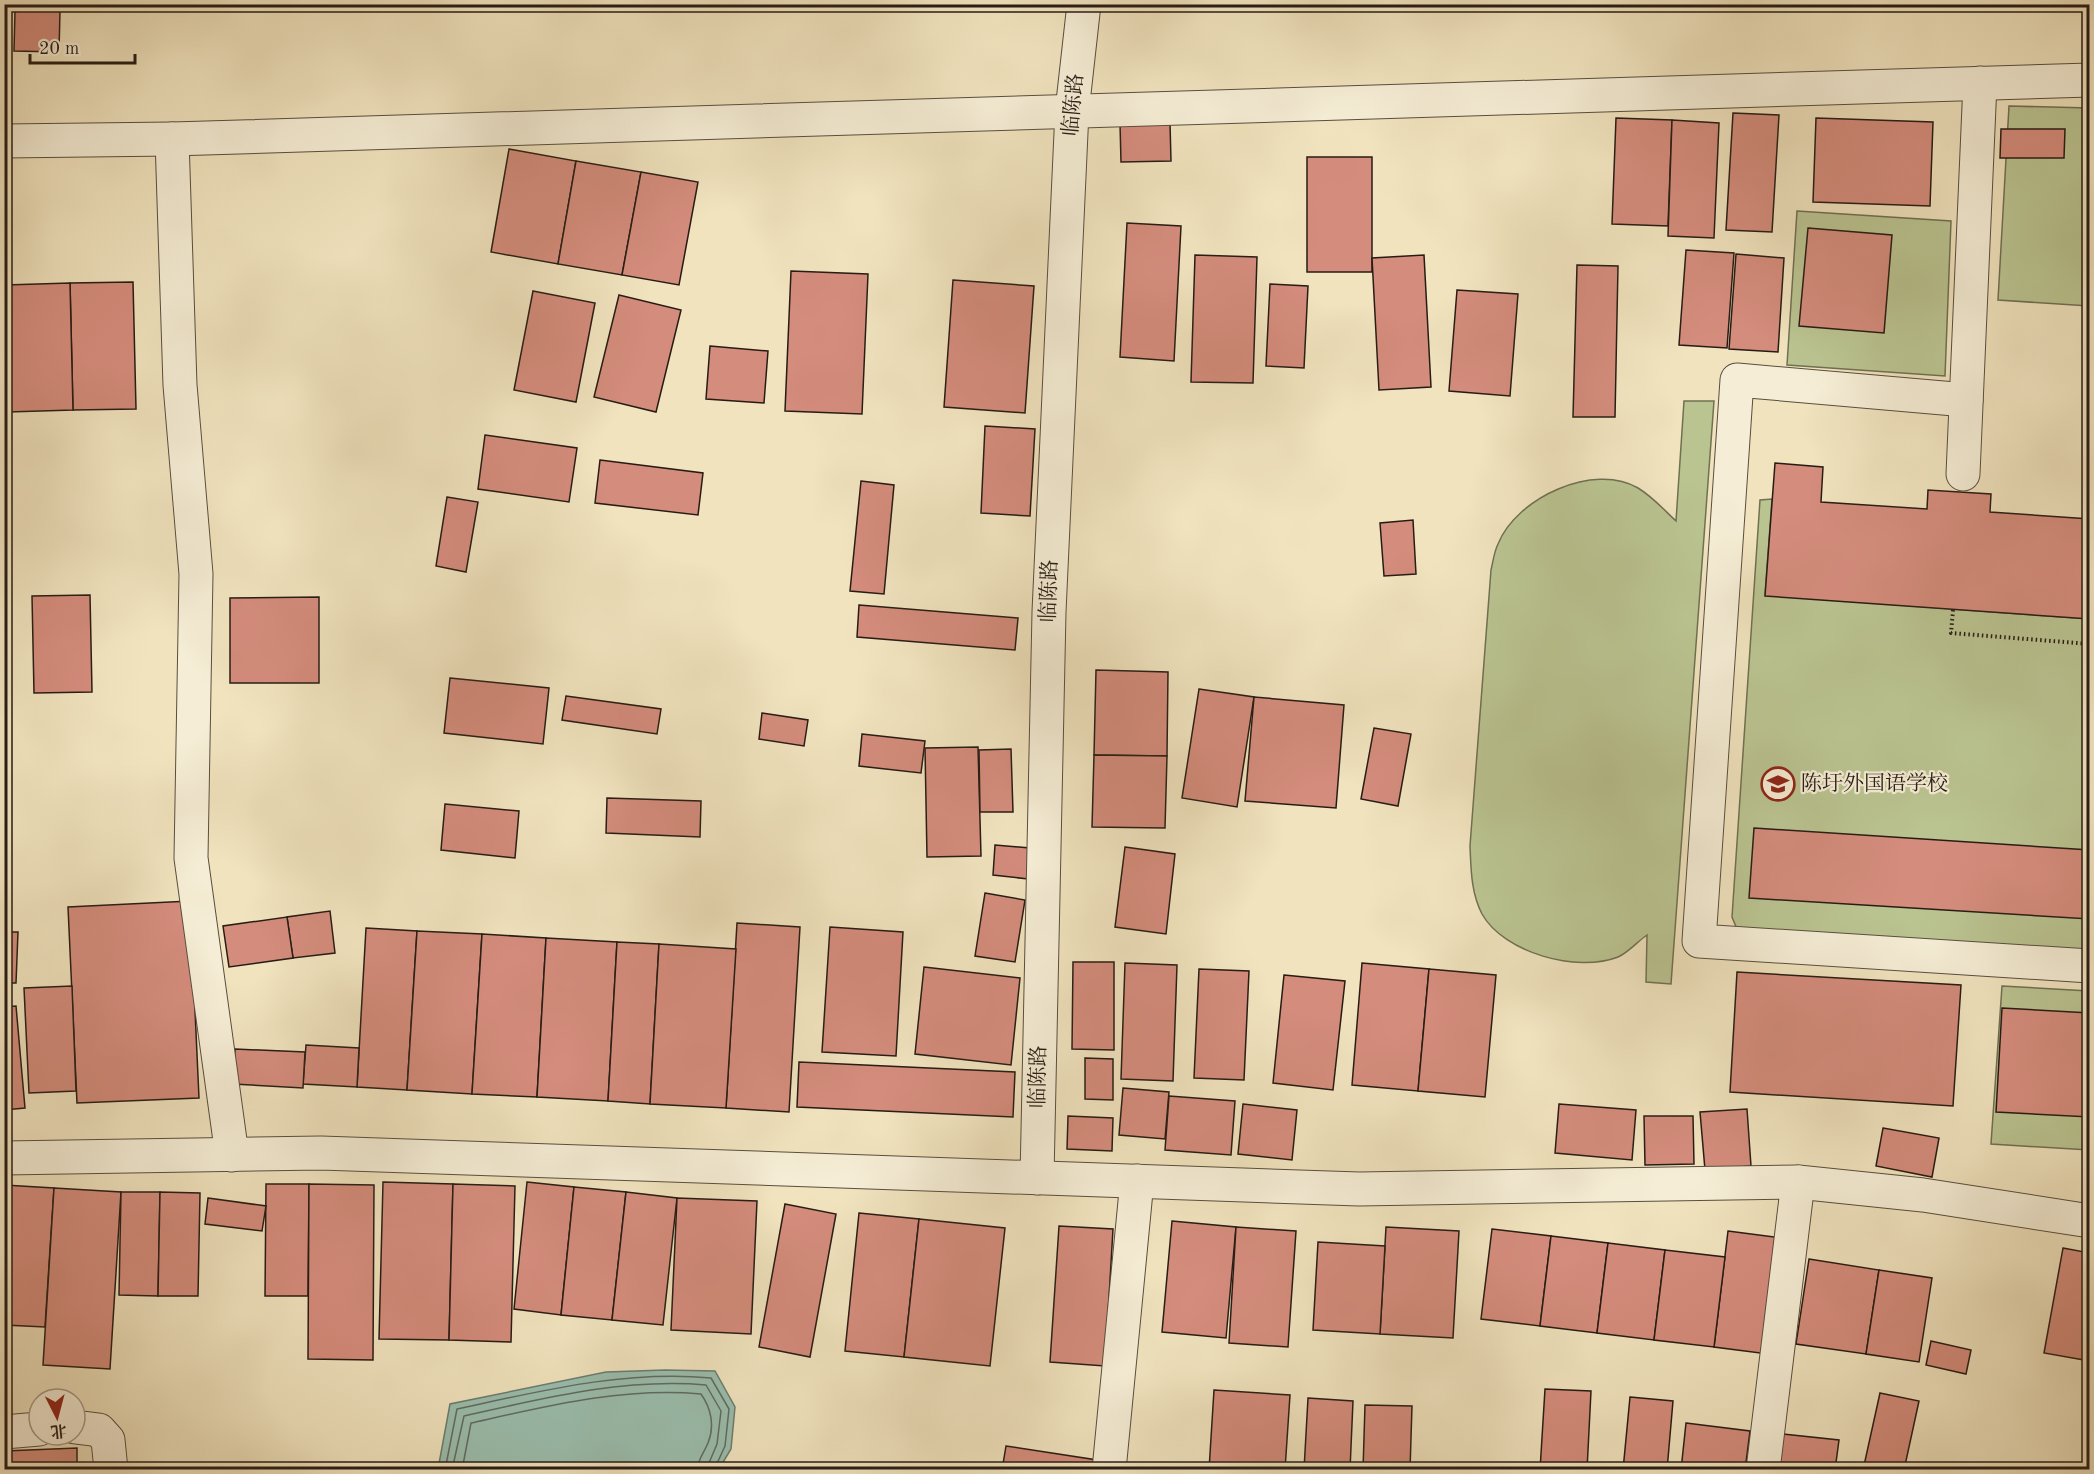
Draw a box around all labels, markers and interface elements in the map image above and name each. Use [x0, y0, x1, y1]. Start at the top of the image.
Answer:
scale bar [30, 27, 135, 65]
text: 20 m [39, 40, 79, 58]
street label: 临陈路 [1059, 73, 1087, 137]
street label: 临陈路 [1036, 559, 1062, 623]
school or university icon: 陈圩外国语学校 [1760, 766, 1796, 802]
place label: 陈圩外国语学校 [1801, 772, 1948, 795]
street label: 临陈路 [1026, 1045, 1050, 1109]
north arrow [27, 1387, 87, 1447]
text: 北 [50, 1421, 67, 1441]

